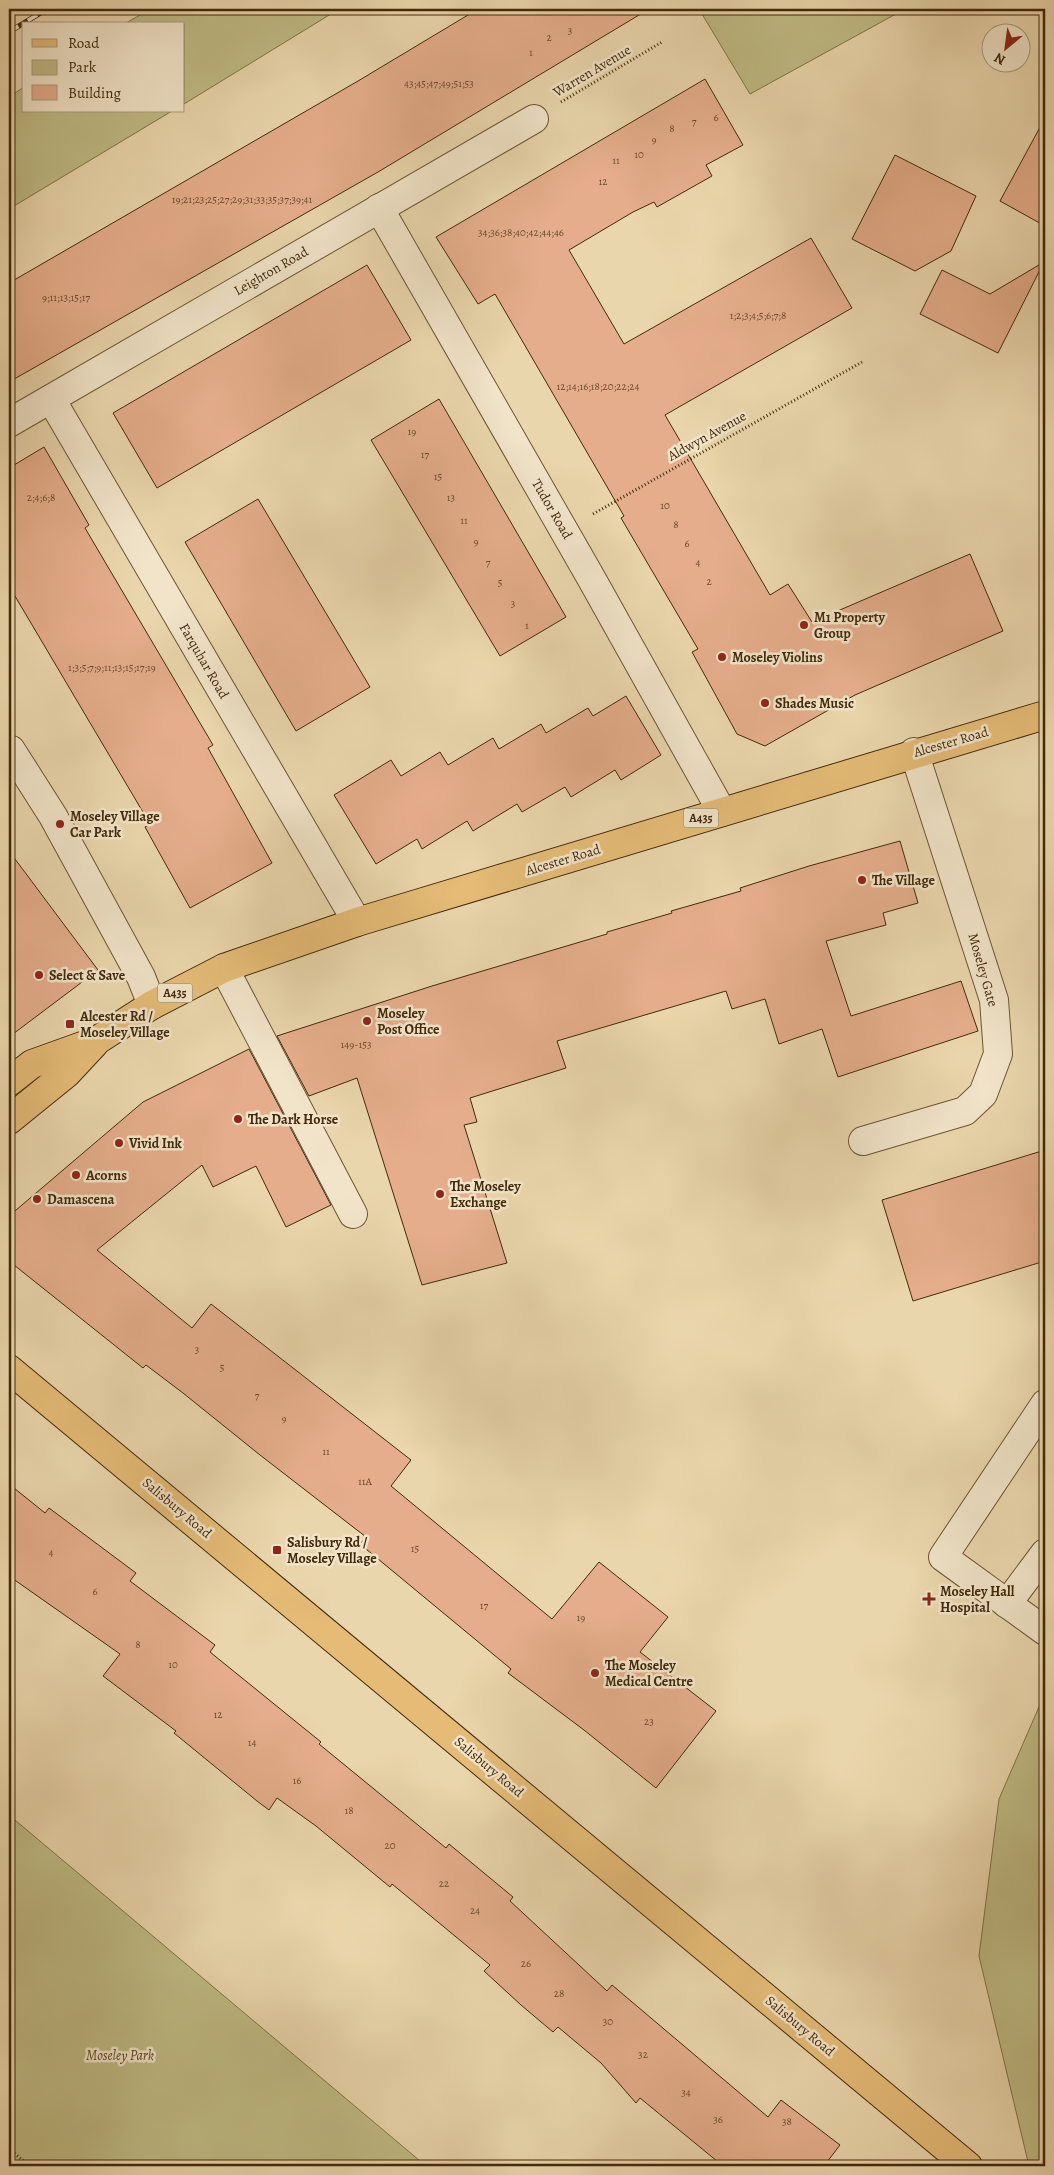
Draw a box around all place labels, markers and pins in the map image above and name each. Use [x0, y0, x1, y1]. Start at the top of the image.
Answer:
place label: M1 Property Group [814, 608, 885, 643]
marker: M1 Property Group [798, 619, 810, 631]
place label: Moseley Violins [732, 648, 823, 667]
marker: Moseley Violins [716, 651, 728, 663]
place label: Shades Music [775, 694, 854, 713]
marker: Shades Music [759, 697, 771, 709]
place label: Moseley Village Car Park [70, 807, 160, 842]
marker: Moseley Village Car Park [54, 818, 66, 830]
place label: The Village [872, 871, 936, 890]
marker: The Village [856, 874, 868, 886]
place label: Select & Save [49, 966, 126, 985]
marker: Select & Save [33, 969, 45, 981]
place label: Moseley Post Office [377, 1004, 440, 1039]
place label: Alcester Rd / Moseley Village [79, 1007, 170, 1042]
marker: Moseley Post Office [361, 1015, 373, 1027]
marker: Alcester Rd / Moseley Village [64, 1018, 76, 1030]
place label: The Dark Horse [248, 1110, 339, 1129]
marker: The Dark Horse [232, 1113, 244, 1125]
place label: Vivid Ink [128, 1134, 183, 1153]
marker: Vivid Ink [113, 1137, 125, 1149]
place label: Acorns [85, 1166, 127, 1185]
marker: Acorns [70, 1169, 82, 1181]
place label: The Moseley Exchange [450, 1177, 521, 1212]
marker: The Moseley Exchange [434, 1188, 446, 1200]
place label: Damascena [47, 1190, 115, 1209]
marker: Damascena [31, 1193, 43, 1205]
place label: Salisbury Rd / Moseley Village [287, 1533, 377, 1568]
marker: Salisbury Rd / Moseley Village [271, 1544, 283, 1556]
place label: Moseley Hall Hospital [940, 1582, 1015, 1617]
marker: Moseley Hall Hospital [922, 1592, 936, 1606]
place label: The Moseley Medical Centre [605, 1656, 693, 1691]
marker: The Moseley Medical Centre [589, 1667, 601, 1679]

